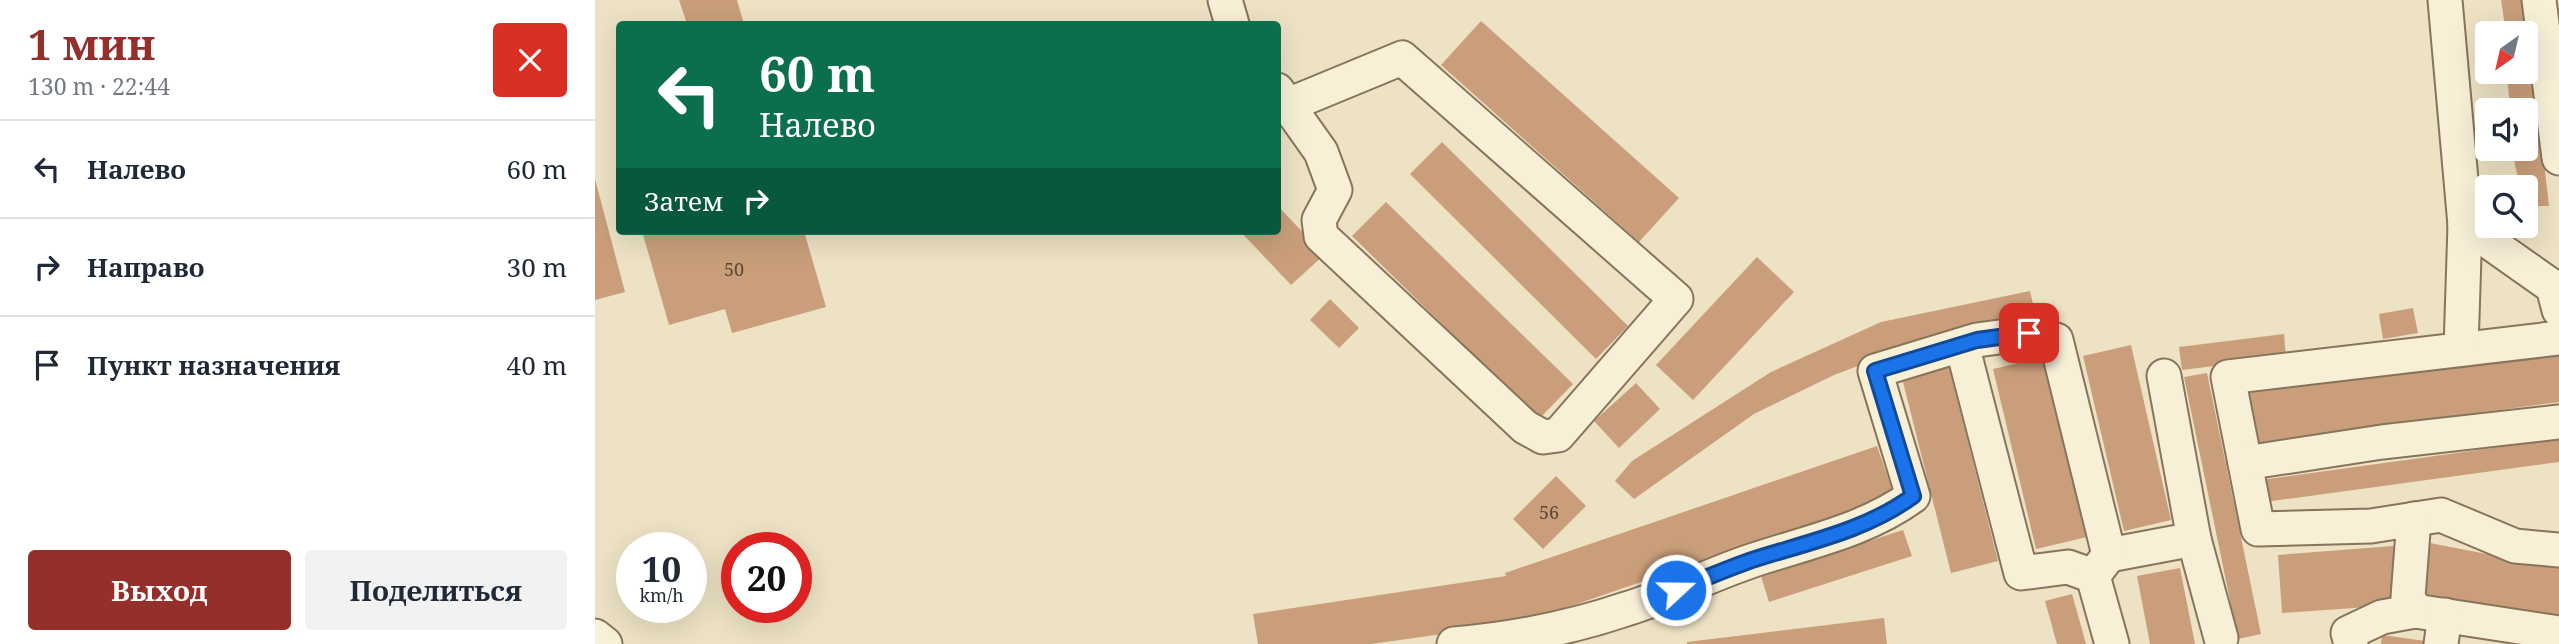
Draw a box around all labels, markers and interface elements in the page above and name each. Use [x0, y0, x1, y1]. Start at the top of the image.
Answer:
text: 1 мин [28, 15, 155, 72]
north arrow [2475, 21, 2537, 84]
map controls [2475, 21, 2538, 238]
button: close [493, 23, 567, 97]
text: 60 m [759, 40, 875, 106]
icon: left [644, 49, 735, 140]
text: 130 m · 22:44 [28, 70, 170, 102]
button: sound [2475, 98, 2538, 161]
text: Налево [759, 103, 876, 146]
icon: left [28, 150, 66, 188]
text: Налево [87, 151, 186, 187]
text: 60 m [507, 151, 567, 187]
button: search [2475, 175, 2538, 238]
icon: right [737, 182, 775, 220]
text: Затем [644, 183, 723, 219]
icon: right [28, 248, 66, 286]
text: Направо [87, 249, 205, 285]
text: 30 m [507, 249, 567, 285]
house number: 50 [724, 257, 744, 281]
pin [1999, 303, 2059, 363]
icon: arrive [2010, 314, 2048, 352]
icon: arrive [28, 346, 66, 384]
text: Пункт назначения [87, 347, 340, 383]
text: 40 m [507, 347, 567, 383]
house number: 56 [1539, 500, 1559, 524]
speed limit sign: 20 [721, 532, 812, 623]
text: 10 [642, 545, 681, 592]
button: Выход [28, 550, 291, 630]
button: Поделиться [305, 550, 567, 630]
position arrow [1639, 553, 1713, 627]
text: km/h [639, 583, 684, 607]

